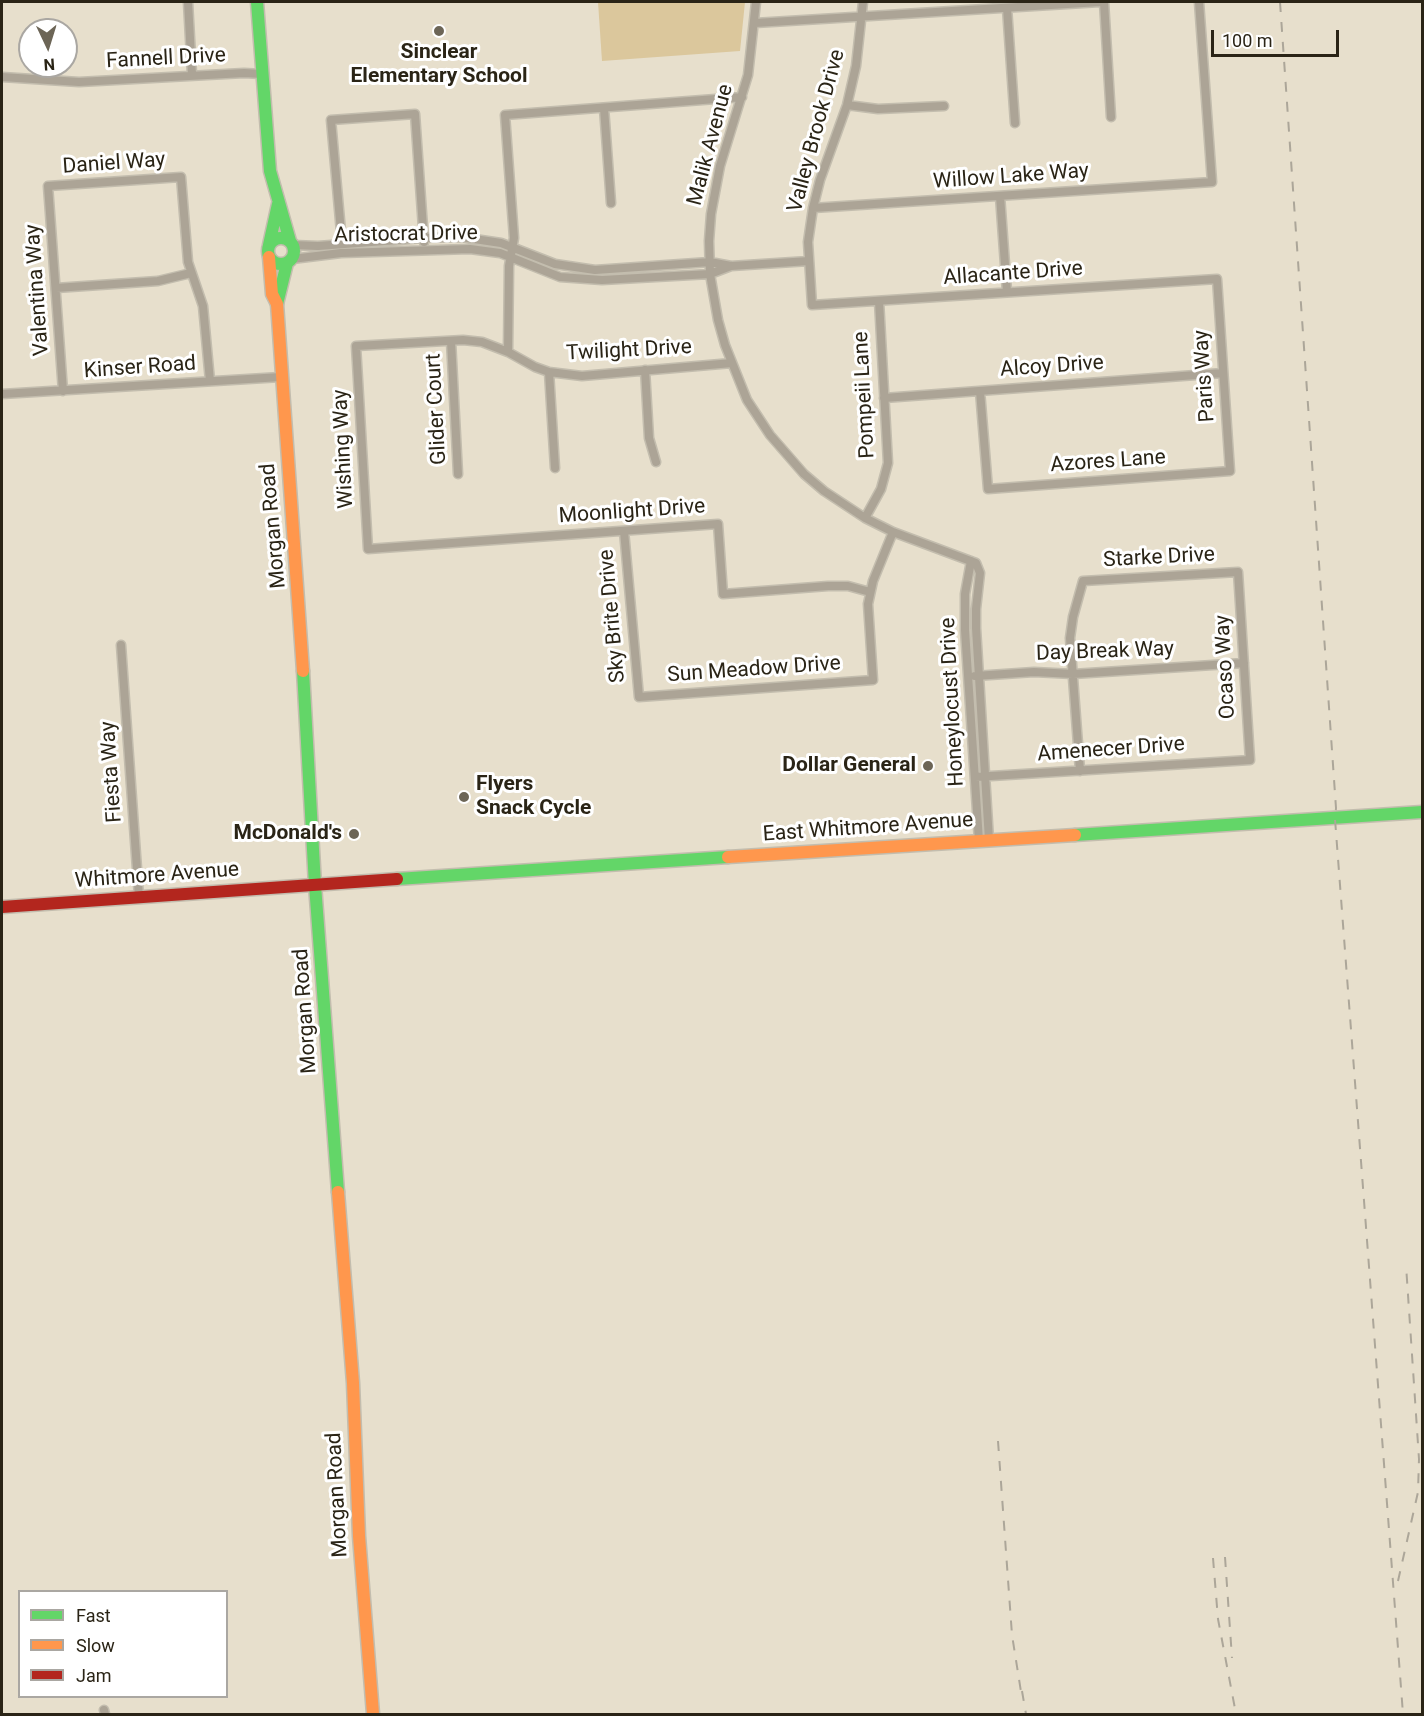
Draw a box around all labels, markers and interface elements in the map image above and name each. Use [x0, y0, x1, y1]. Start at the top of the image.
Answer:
north arrow [18, 18, 78, 78]
scale bar [1214, 18, 1342, 56]
marker: Sinclear Elementary School [432, 24, 446, 38]
text: 100 m [1222, 30, 1273, 51]
place label: Sinclear Elementary School [351, 40, 527, 90]
street label: Fannell Drive [106, 43, 226, 75]
street label: Valley Brook Drive [783, 47, 851, 215]
text: N [43, 55, 55, 74]
street label: Malik Avenue [683, 82, 739, 208]
street label: Daniel Way [62, 148, 166, 180]
street label: Willow Lake Way [932, 159, 1090, 195]
street label: Aristocrat Drive [334, 221, 478, 249]
street label: Valentina Way [21, 223, 55, 357]
street label: Allacante Drive [942, 257, 1084, 291]
street label: Paris Way [1189, 329, 1221, 423]
street label: Pompeii Lane [849, 331, 881, 459]
street label: Twilight Drive [566, 335, 692, 367]
street label: Alcoy Drive [999, 351, 1105, 383]
street label: Kinser Road [83, 352, 197, 384]
street label: Glider Court [421, 353, 453, 465]
street label: Wishing Way [328, 389, 360, 509]
street label: Azores Lane [1049, 445, 1167, 479]
street label: Morgan Road [256, 462, 292, 590]
street label: Moonlight Drive [558, 494, 706, 530]
street label: Starke Drive [1102, 542, 1216, 574]
street label: Sky Brite Drive [595, 548, 631, 684]
street label: Ocaso Way [1211, 614, 1241, 720]
street label: Honeylocust Drive [936, 617, 970, 787]
street label: Day Break Way [1036, 637, 1174, 667]
street label: Sun Meadow Drive [666, 651, 842, 689]
street label: Fiesta Way [96, 720, 128, 824]
street label: Amenecer Drive [1036, 732, 1186, 768]
place label: Dollar General [782, 753, 916, 779]
marker: Dollar General [921, 759, 935, 773]
place label: Flyers Snack Cycle [476, 772, 591, 822]
marker: Flyers Snack Cycle [457, 790, 471, 804]
street label: East Whitmore Avenue [762, 808, 974, 848]
place label: McDonald's [234, 821, 342, 847]
marker: McDonald's [347, 827, 361, 841]
street label: Whitmore Avenue [74, 858, 240, 894]
street label: Morgan Road [289, 948, 323, 1074]
street label: Morgan Road [322, 1432, 354, 1558]
legend [18, 1590, 228, 1698]
text: Fast [76, 1605, 111, 1626]
text: Slow [76, 1635, 115, 1656]
text: Jam [76, 1665, 112, 1686]

